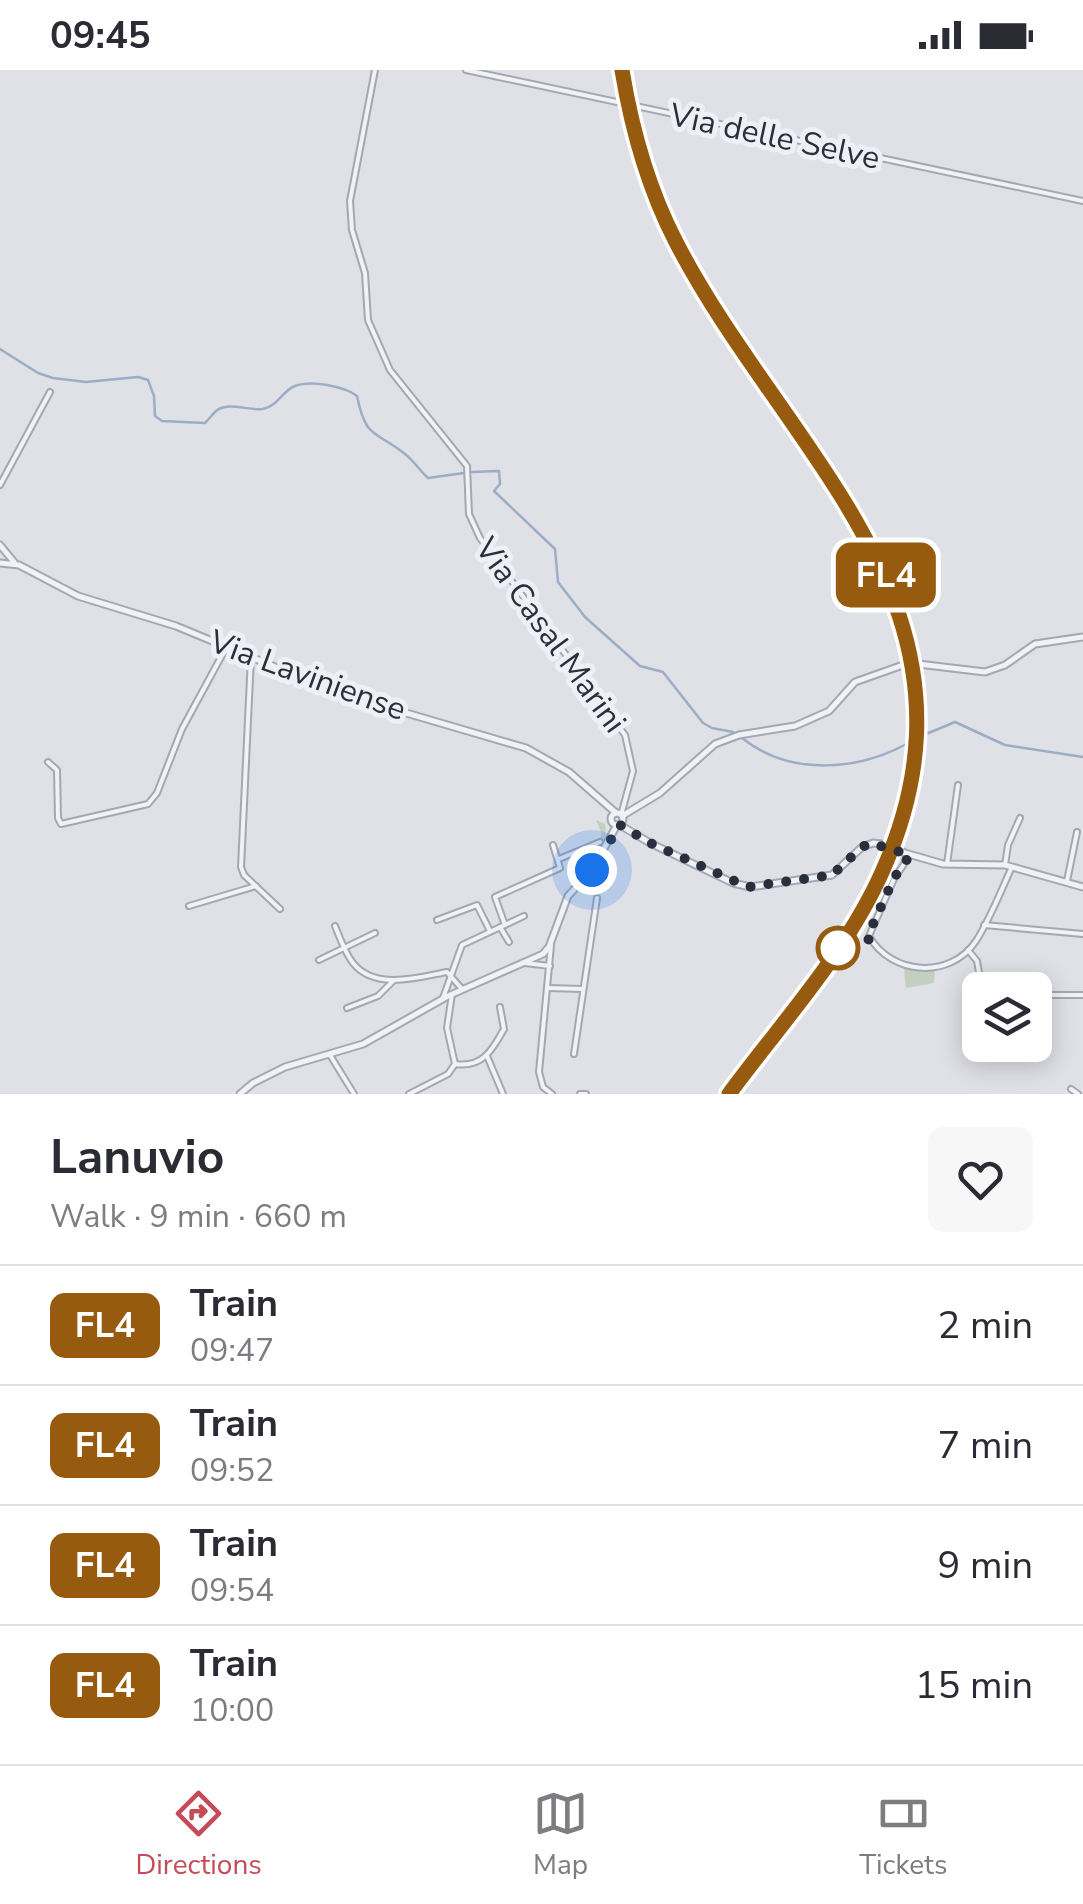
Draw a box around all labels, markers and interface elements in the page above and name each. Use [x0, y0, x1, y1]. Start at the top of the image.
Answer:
text: 09:45 [50, 10, 151, 61]
street label: Via delle Selve [665, 93, 884, 180]
street label: Via Casal Marini [465, 528, 636, 742]
line badge: FL4 [828, 542, 944, 608]
text: FL4 [856, 552, 916, 599]
street label: Via Laviniense [203, 620, 412, 731]
your location [567, 845, 617, 895]
unlabelled marker [817, 927, 859, 969]
map controls [962, 972, 1052, 1062]
button: layers [962, 972, 1052, 1062]
text: Lanuvio [50, 1124, 224, 1190]
button: heart [928, 1127, 1033, 1232]
text: Walk · 9 min · 660 m [50, 1195, 347, 1238]
text: Train [190, 1278, 278, 1329]
text: 2 min [938, 1300, 1033, 1351]
text: FL4 [75, 1302, 135, 1349]
text: 09:47 [190, 1329, 274, 1372]
text: Train [190, 1398, 278, 1449]
text: 7 min [938, 1420, 1033, 1471]
text: FL4 [75, 1422, 135, 1469]
text: 09:52 [190, 1449, 274, 1492]
text: Train [190, 1518, 278, 1569]
text: 9 min [938, 1540, 1033, 1591]
text: FL4 [75, 1542, 135, 1589]
text: 09:54 [190, 1569, 274, 1612]
text: Train [190, 1638, 278, 1689]
text: 15 min [915, 1660, 1033, 1711]
text: FL4 [75, 1662, 135, 1709]
text: 10:00 [190, 1689, 274, 1732]
tab: Directions [136, 1786, 262, 1884]
tab: Map [533, 1786, 588, 1884]
tab: Tickets [859, 1786, 947, 1884]

